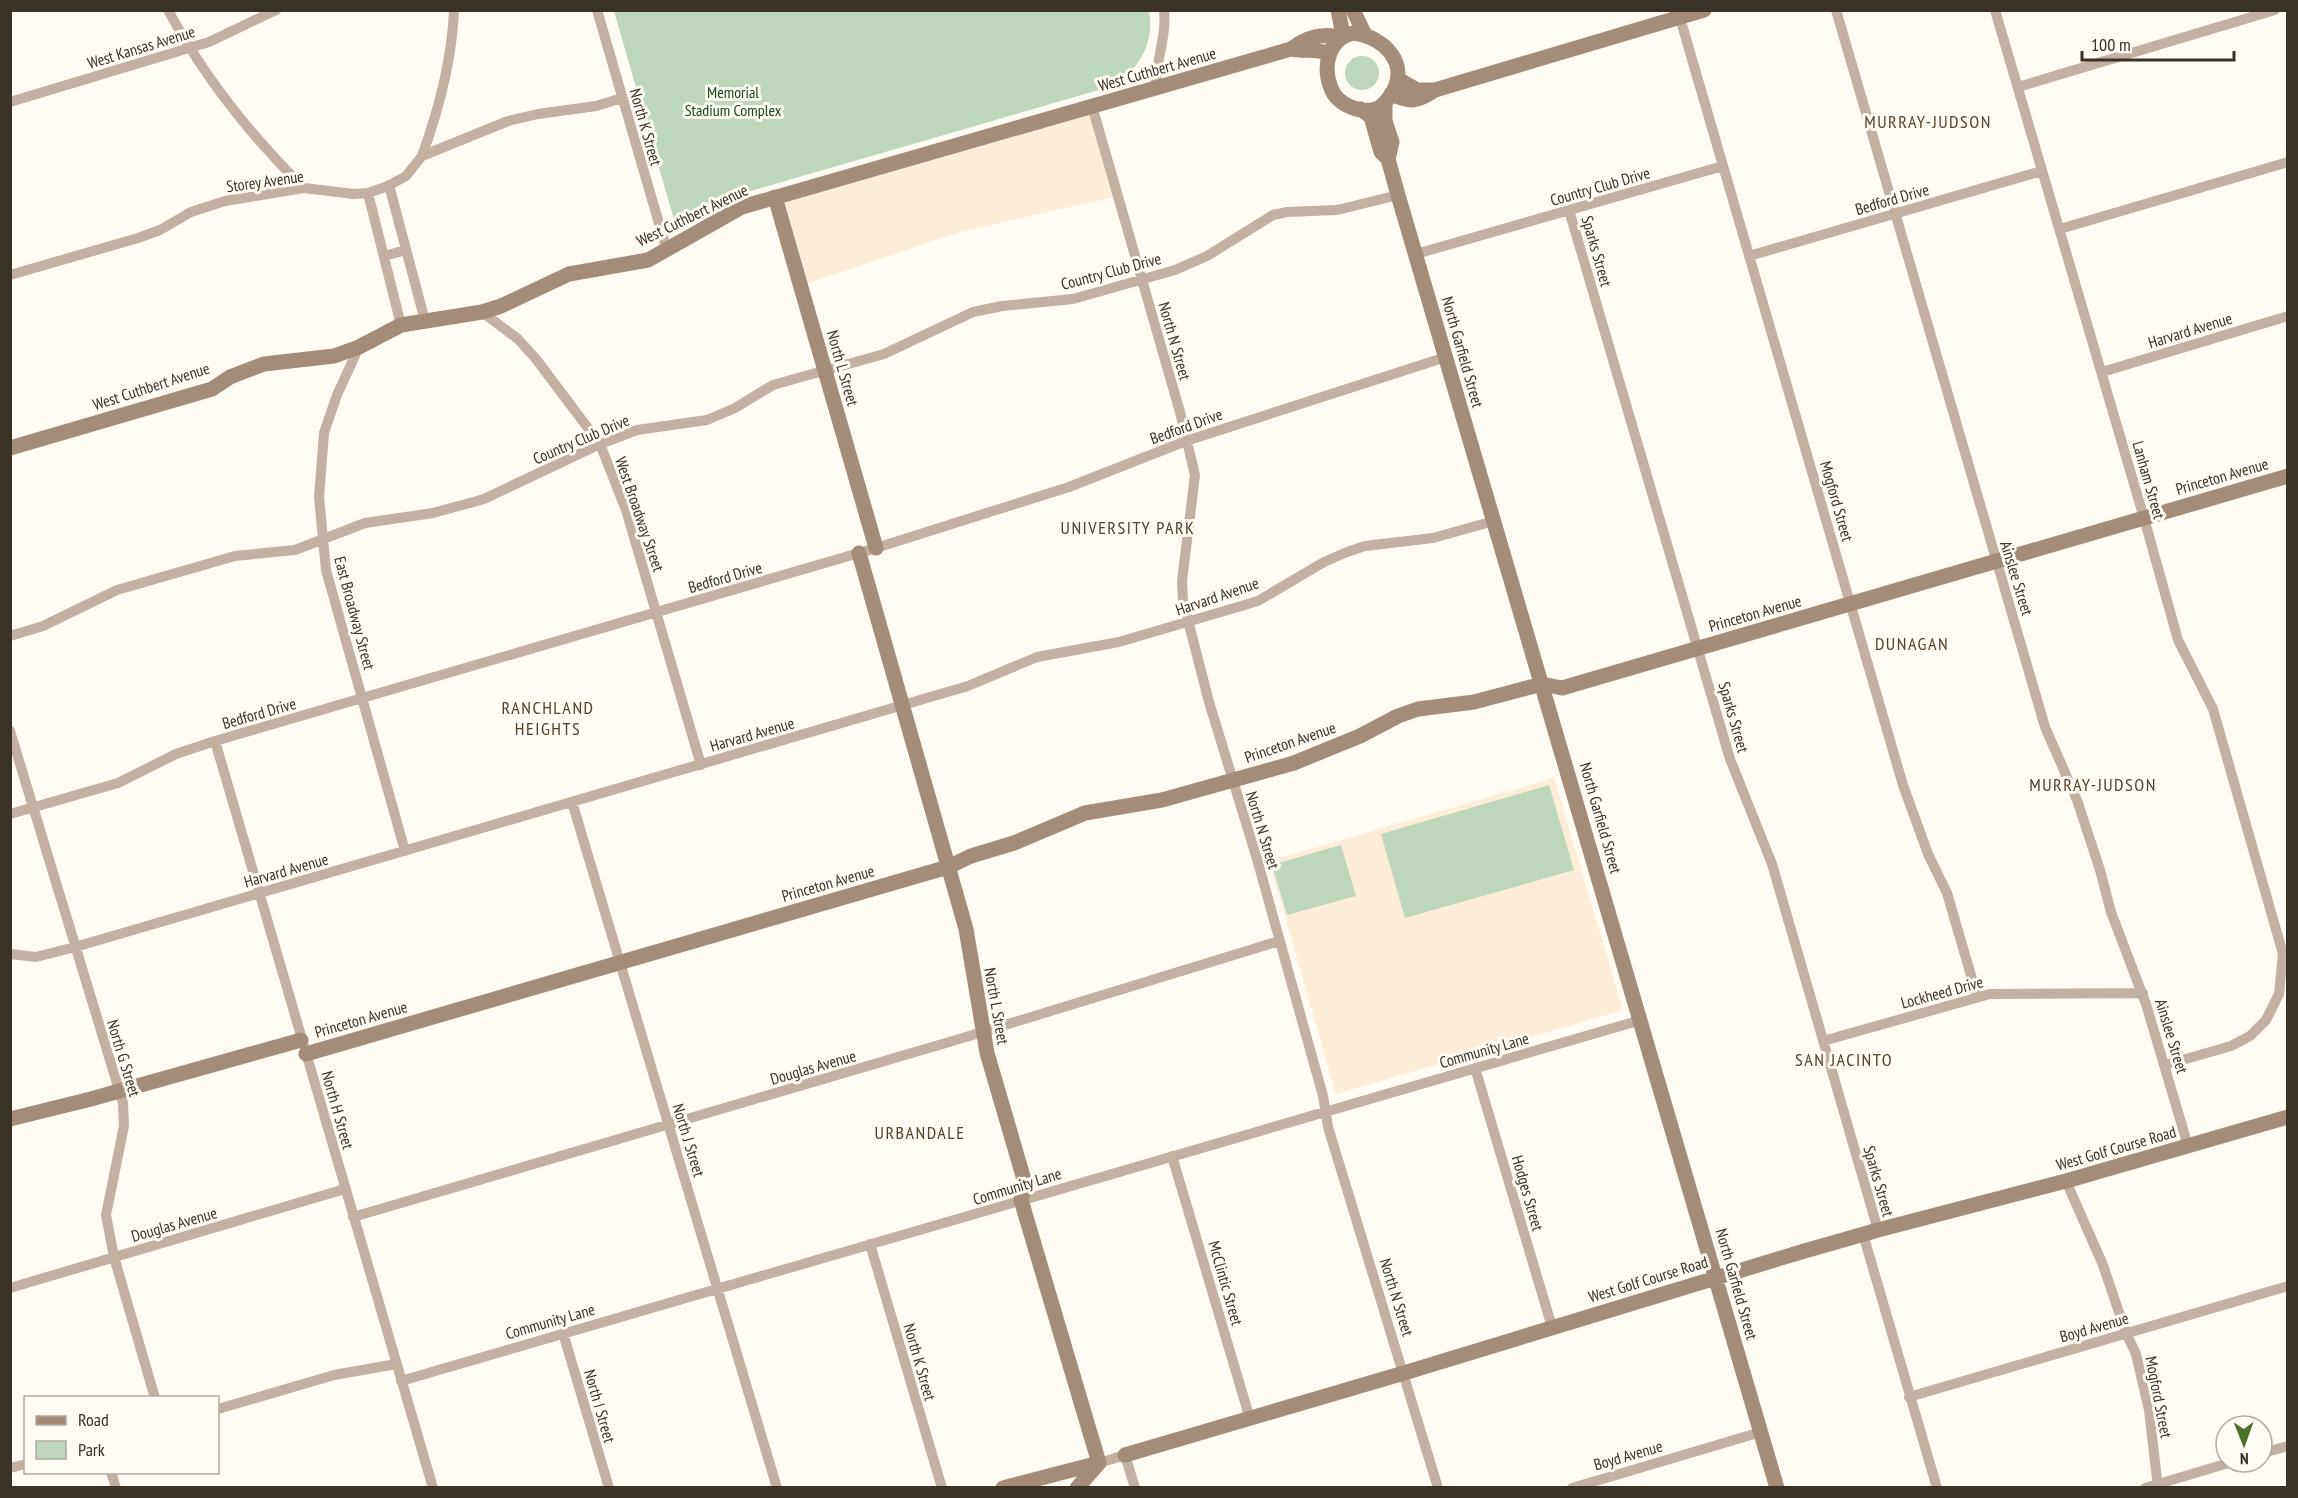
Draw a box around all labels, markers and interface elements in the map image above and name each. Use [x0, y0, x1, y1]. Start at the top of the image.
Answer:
street label: West Kansas Avenue [85, 21, 197, 73]
scale bar [2082, 24, 2234, 62]
text: 100 m [2091, 33, 2131, 56]
street label: West Cuthbert Avenue [1096, 43, 1218, 95]
park label: Memorial Stadium Complex [685, 82, 782, 120]
street label: North K Street [625, 86, 667, 168]
district label: MURRAY-JUDSON [1864, 110, 1992, 133]
street label: Country Club Drive [1548, 162, 1652, 210]
street label: Storey Avenue [225, 166, 305, 196]
street label: West Cuthbert Avenue [633, 179, 751, 251]
street label: Bedford Drive [1853, 179, 1931, 219]
street label: Sparks Street [1577, 213, 1617, 289]
street label: Country Club Drive [1059, 248, 1163, 294]
street label: North Garfield Street [1438, 294, 1489, 410]
street label: North N Street [1154, 300, 1196, 383]
street label: Harvard Avenue [2146, 308, 2234, 352]
street label: North L Street [823, 328, 863, 409]
street label: West Cuthbert Avenue [90, 358, 212, 414]
street label: Bedford Drive [1147, 404, 1225, 448]
street label: Country Club Drive [530, 410, 632, 468]
street label: Lanham Street [2128, 439, 2170, 522]
street label: Princeton Avenue [2173, 453, 2271, 499]
street label: West Broadway Street [611, 454, 669, 575]
street label: Mogford Street [1816, 458, 1858, 544]
district label: UNIVERSITY PARK [1061, 516, 1195, 539]
street label: Ainslee Street [1996, 538, 2038, 618]
street label: East Broadway Street [330, 554, 380, 672]
street label: Bedford Drive [686, 557, 764, 597]
street label: Harvard Avenue [1173, 572, 1261, 620]
street label: Princeton Avenue [1706, 590, 1804, 636]
district label: DUNAGAN [1875, 632, 1949, 655]
street label: Sparks Street [1714, 679, 1754, 755]
street label: Bedford Drive [220, 693, 298, 733]
district label: RANCHLAND HEIGHTS [501, 696, 595, 740]
street label: Harvard Avenue [708, 712, 796, 756]
street label: Princeton Avenue [1242, 717, 1338, 767]
street label: North Garfield Street [1576, 760, 1627, 876]
district label: MURRAY-JUDSON [2029, 773, 2157, 796]
street label: North N Street [1242, 789, 1284, 872]
street label: Harvard Avenue [242, 848, 330, 892]
street label: Princeton Avenue [779, 860, 877, 906]
street label: North L Street [980, 966, 1014, 1047]
street label: Lockheed Drive [1899, 971, 1985, 1013]
street label: Princeton Avenue [312, 996, 410, 1042]
street label: Ainslee Street [2151, 996, 2193, 1076]
street label: North G Street [103, 1017, 145, 1100]
street label: Community Lane [1437, 1028, 1531, 1072]
street label: Douglas Avenue [768, 1045, 858, 1089]
district label: SAN JACINTO [1795, 1048, 1893, 1071]
street label: North H Street [317, 1069, 359, 1152]
street label: North J Street [668, 1101, 710, 1180]
district label: URBANDALE [875, 1121, 965, 1144]
street label: West Golf Course Road [2054, 1121, 2178, 1175]
street label: Sparks Street [1859, 1143, 1899, 1219]
street label: Hodges Street [1508, 1153, 1549, 1234]
street label: Community Lane [970, 1163, 1064, 1209]
street label: Douglas Avenue [129, 1202, 219, 1246]
street label: North Garfield Street [1712, 1226, 1763, 1342]
street label: McClintic Street [1204, 1238, 1248, 1328]
street label: West Golf Course Road [1586, 1251, 1710, 1307]
street label: North N Street [1376, 1256, 1418, 1339]
street label: Community Lane [503, 1299, 597, 1343]
street label: Boyd Avenue [2057, 1308, 2131, 1346]
street label: North K Street [899, 1321, 941, 1403]
street label: Mogford Street [2141, 1354, 2177, 1440]
street label: North I Street [580, 1367, 620, 1446]
legend [24, 1396, 219, 1474]
text: Road [78, 1408, 109, 1431]
north arrow [2214, 1414, 2274, 1474]
street label: Boyd Avenue [1591, 1436, 1665, 1474]
text: Park [78, 1438, 105, 1461]
text: N [2240, 1449, 2249, 1469]

